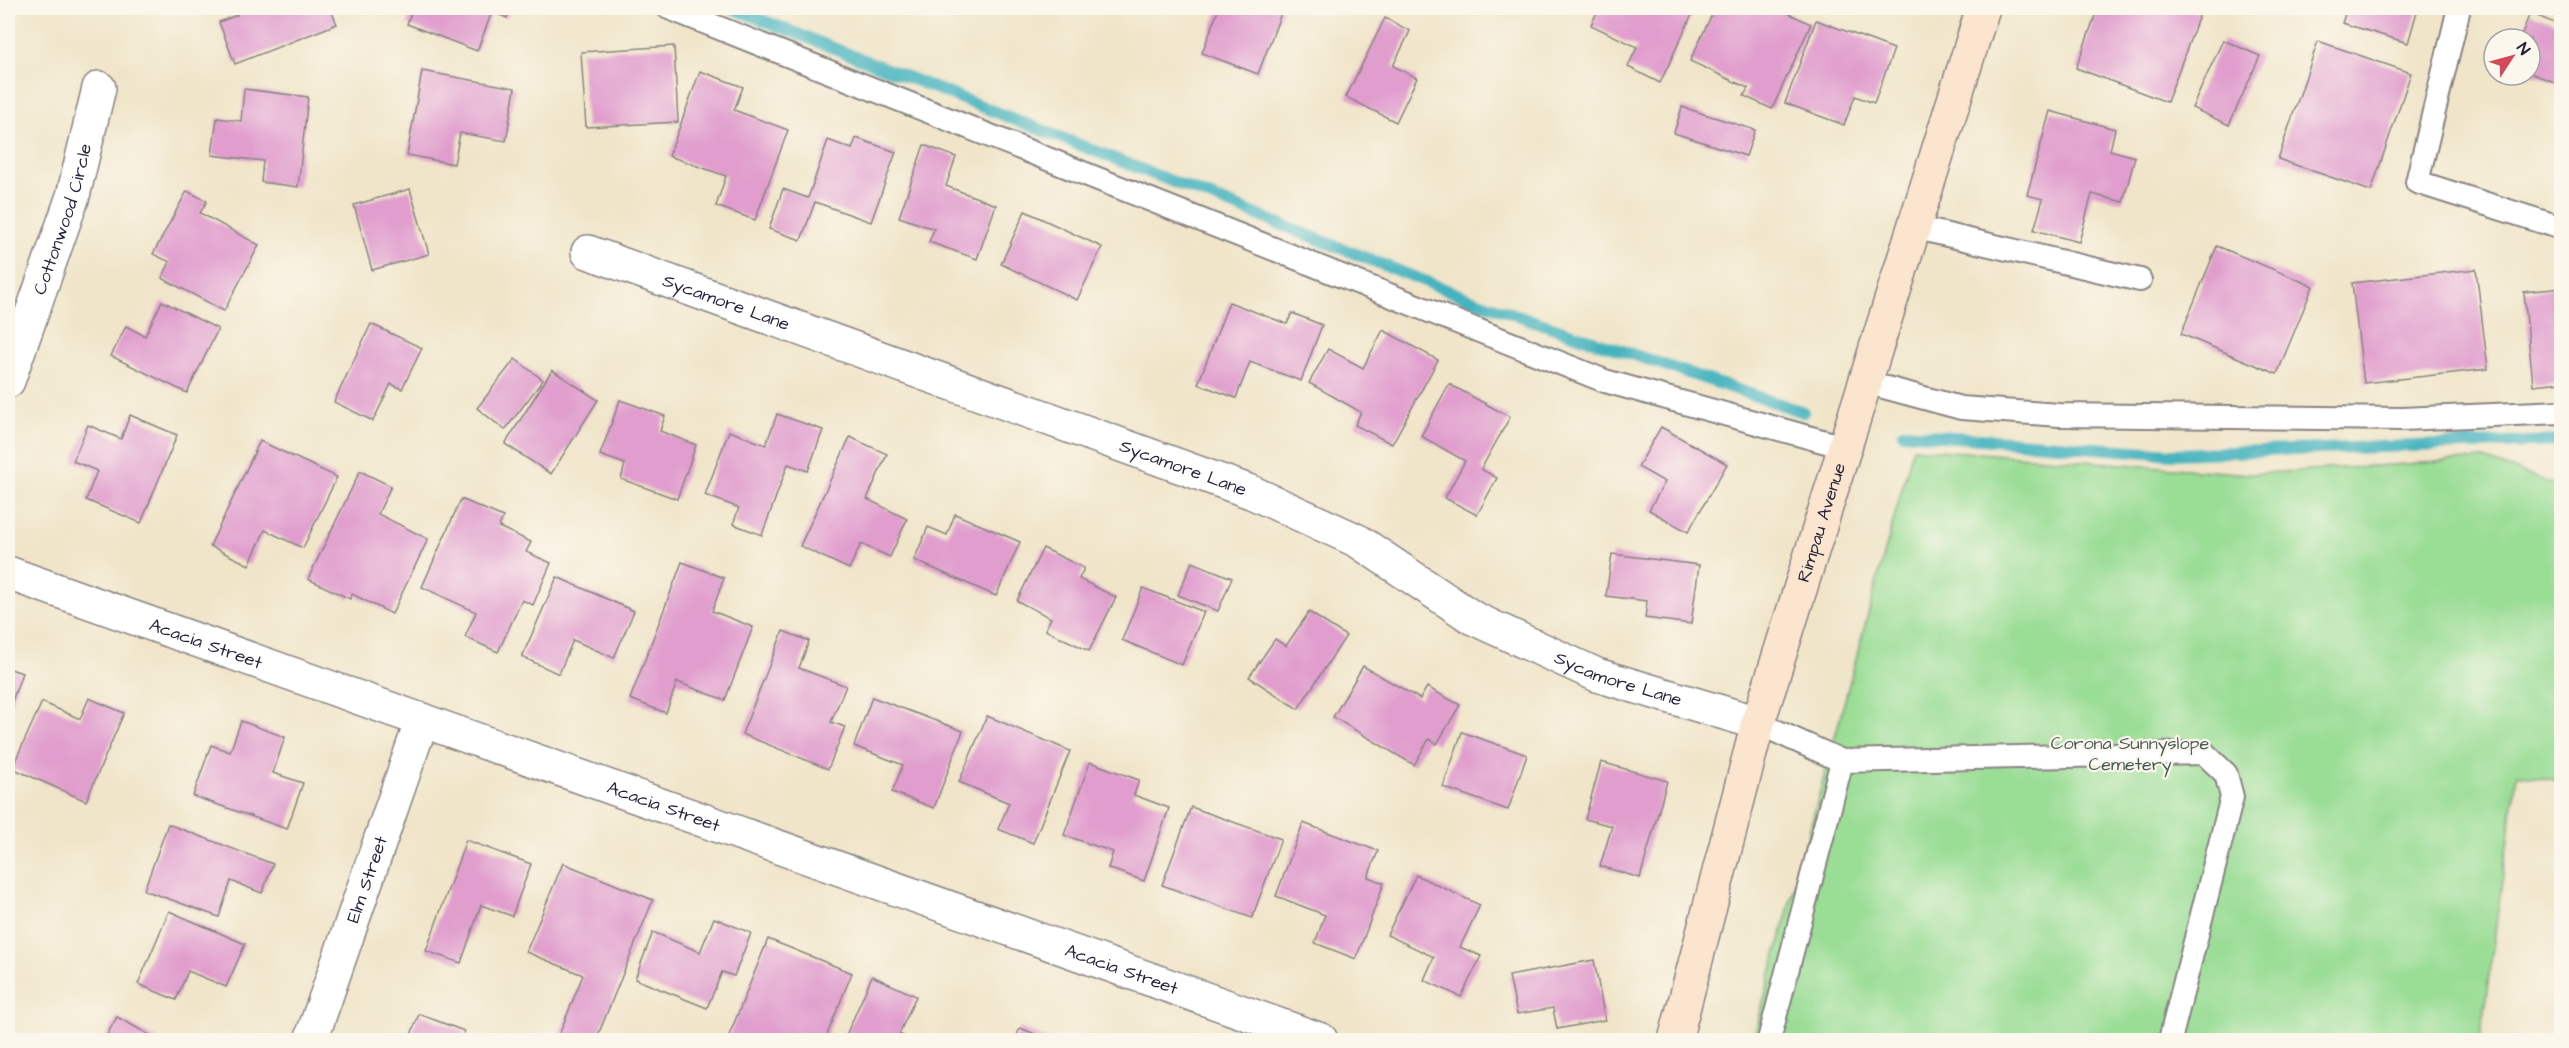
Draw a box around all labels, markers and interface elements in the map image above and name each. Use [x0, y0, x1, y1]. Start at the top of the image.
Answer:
north arrow [2482, 27, 2542, 87]
text: N [2511, 38, 2535, 59]
street label: Cottonwood Circle [27, 141, 98, 298]
street label: Sycamore Lane [659, 268, 793, 337]
street label: Sycamore Lane [1116, 433, 1250, 502]
street label: Rimpau Avenue [1791, 459, 1852, 585]
street label: Acacia Street [146, 612, 266, 675]
street label: Sycamore Lane [1551, 645, 1685, 712]
park label: Corona Sunnyslope Cemetery [2051, 731, 2210, 778]
street label: Acacia Street [604, 775, 724, 838]
street label: Elm Street [340, 832, 394, 926]
street label: Acacia Street [1062, 938, 1182, 1001]

